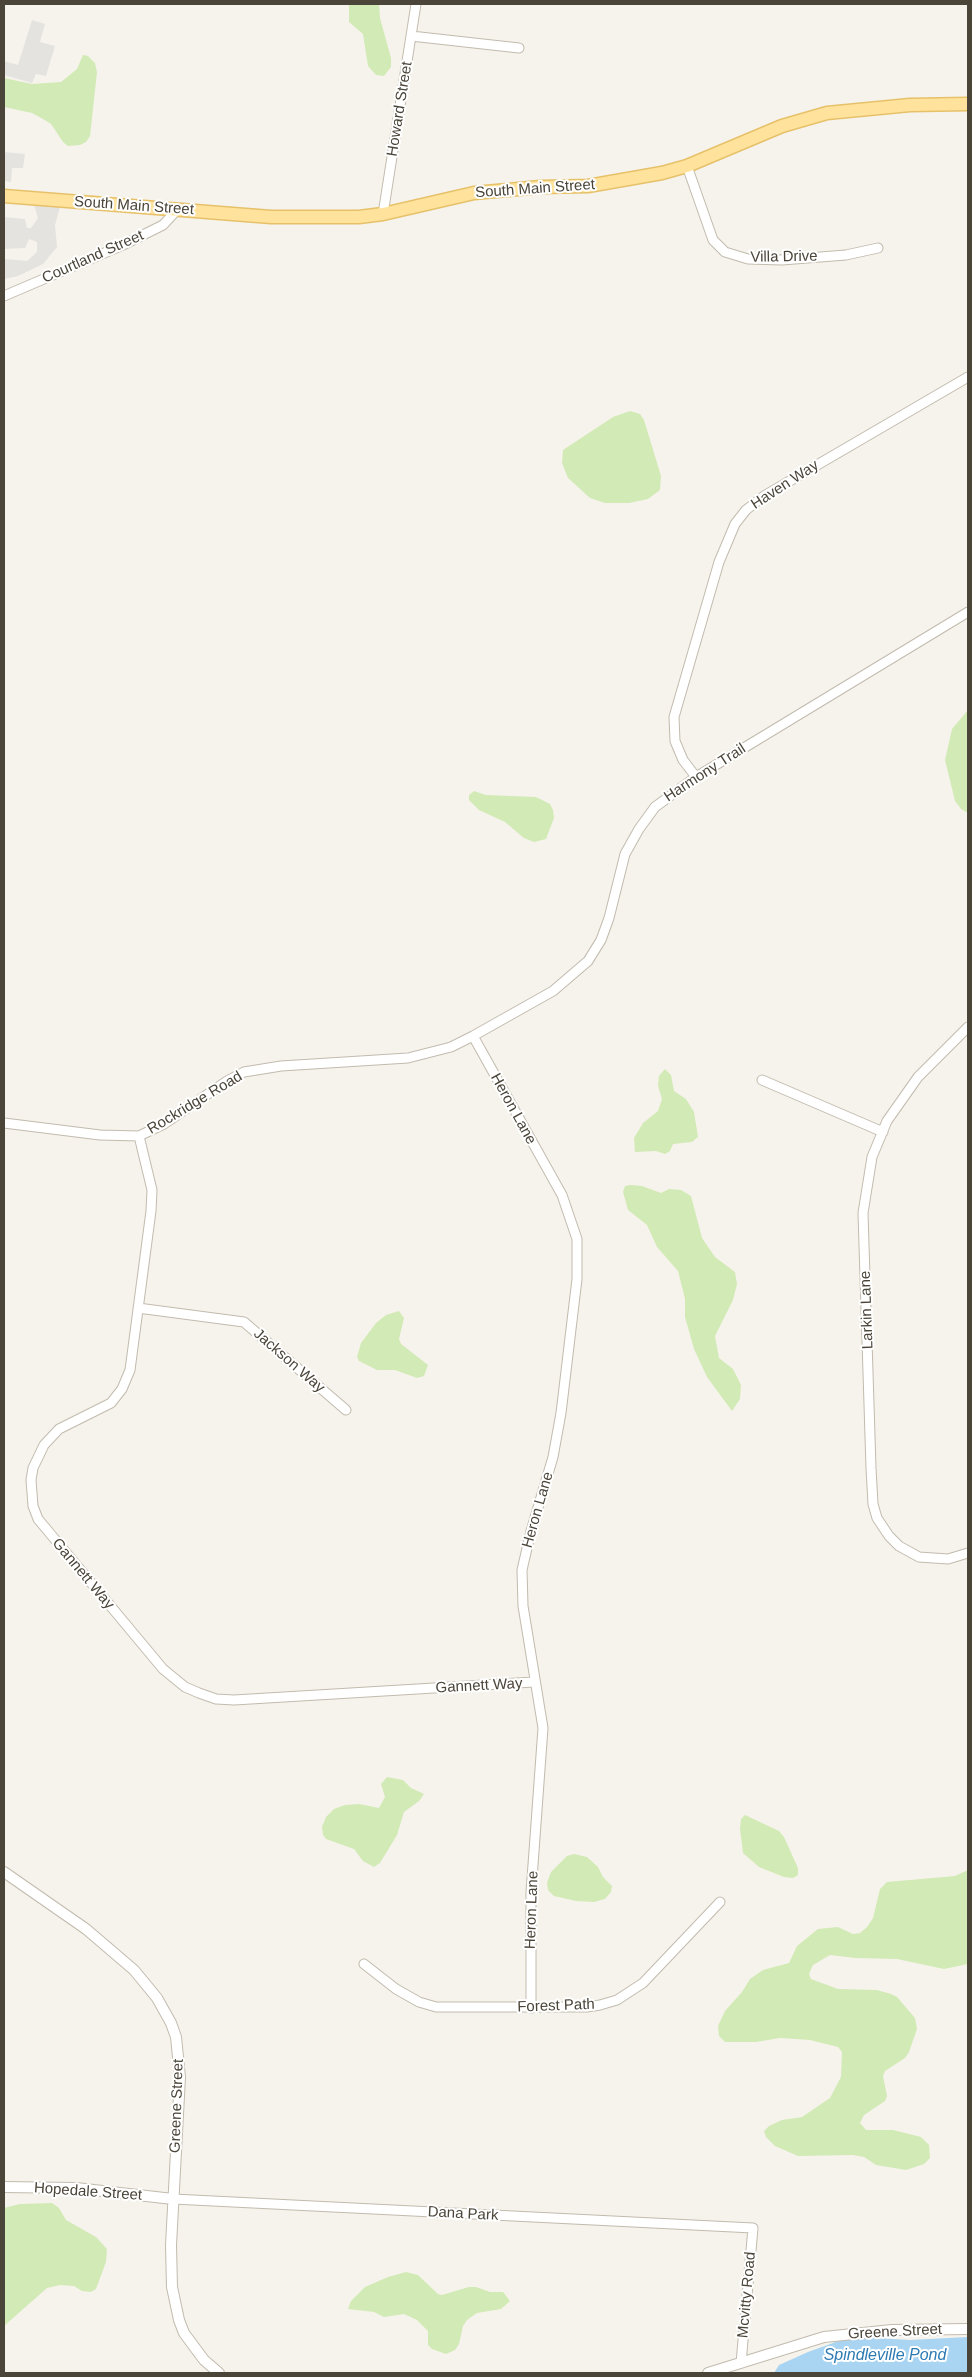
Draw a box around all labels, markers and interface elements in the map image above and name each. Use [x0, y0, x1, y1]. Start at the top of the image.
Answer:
street label: Howard Street [384, 60, 416, 158]
street label: South Main Street [474, 176, 596, 202]
street label: South Main Street [73, 193, 195, 219]
street label: Courtland Street [39, 227, 147, 287]
street label: Villa Drive [750, 247, 818, 267]
street label: Haven Way [748, 456, 822, 514]
street label: Harmony Trail [661, 740, 749, 806]
street label: Rockridge Road [144, 1068, 246, 1138]
street label: Heron Lane [486, 1070, 540, 1148]
street label: Larkin Lane [857, 1271, 877, 1349]
street label: Jackson Way [250, 1325, 328, 1397]
street label: Heron Lane [519, 1470, 557, 1550]
street label: Gannett Way [48, 1535, 118, 1613]
street label: Gannett Way [435, 1675, 523, 1697]
street label: Heron Lane [522, 1871, 542, 1949]
street label: Forest Path [517, 1996, 595, 2016]
street label: Greene Street [166, 2059, 188, 2153]
street label: Hopedale Street [33, 2179, 143, 2205]
street label: Dana Park [427, 2203, 499, 2225]
street label: Mcvitty Road [734, 2251, 760, 2339]
street label: Greene Street [847, 2321, 943, 2343]
water label: Spindleville Pond [824, 2346, 946, 2366]

